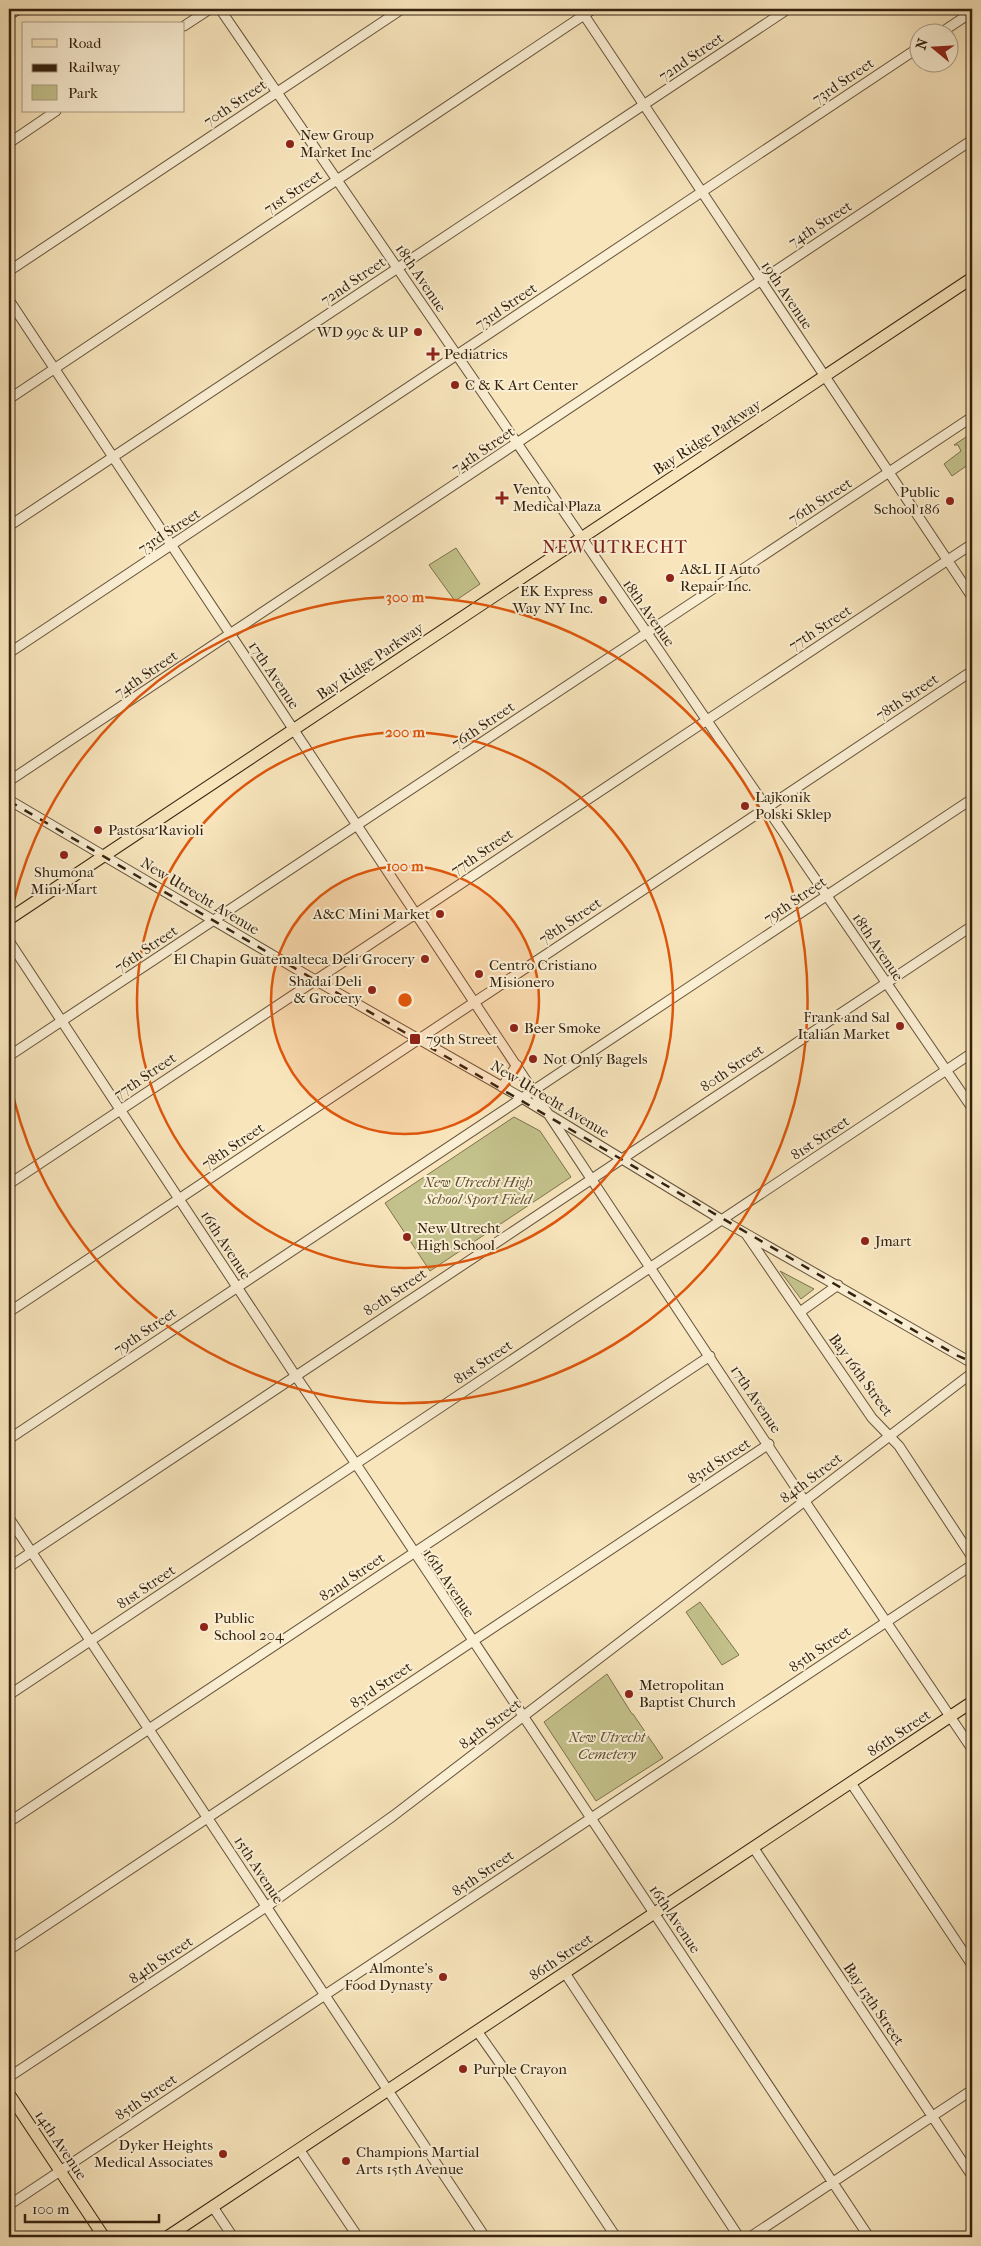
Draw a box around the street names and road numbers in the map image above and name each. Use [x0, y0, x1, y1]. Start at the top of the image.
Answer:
street label: 72nd Street [655, 28, 727, 85]
street label: 73rd Street [809, 53, 878, 108]
street label: 70th Street [200, 75, 270, 131]
street label: 71st Street [260, 166, 326, 218]
street label: 74th Street [785, 196, 856, 251]
street label: 18th Avenue [392, 241, 451, 316]
street label: 72nd Street [317, 252, 389, 309]
street label: 19th Avenue [758, 257, 817, 333]
street label: 73rd Street [472, 278, 541, 333]
street label: Bay Ridge Parkway [650, 395, 765, 479]
street label: 74th Street [448, 422, 519, 478]
street label: 76th Street [785, 474, 856, 528]
street label: 73rd Street [135, 504, 204, 558]
street label: 18th Avenue [619, 576, 679, 651]
street label: 77th Street [785, 601, 855, 655]
street label: Bay Ridge Parkway [313, 618, 428, 703]
street label: 17th Avenue [245, 638, 304, 713]
street label: 74th Street [111, 646, 182, 702]
street label: 78th Street [872, 669, 942, 724]
street label: 76th Street [448, 697, 518, 753]
street label: 77th Street [448, 824, 517, 879]
street label: New Utrecht Avenue [137, 853, 263, 939]
street label: 79th Street [760, 872, 830, 928]
street label: 78th Street [535, 893, 605, 948]
street label: 18th Avenue [849, 910, 908, 985]
street label: 76th Street [111, 921, 181, 977]
street label: 80th Street [697, 1040, 768, 1096]
street label: 77th Street [111, 1048, 180, 1103]
street label: New Utrecht Avenue [487, 1056, 613, 1142]
street label: 81st Street [787, 1112, 853, 1164]
street label: 78th Street [198, 1118, 268, 1173]
street label: 16th Avenue [197, 1207, 255, 1283]
street label: 80th Street [360, 1264, 431, 1320]
street label: 79th Street [110, 1303, 180, 1359]
street label: Bay 16th Street [825, 1330, 897, 1420]
street label: 81st Street [450, 1336, 516, 1388]
street label: 17th Avenue [727, 1362, 786, 1437]
street label: 83rd Street [684, 1434, 754, 1488]
street label: 84th Street [776, 1448, 846, 1507]
street label: 16th Avenue [419, 1545, 479, 1621]
street label: 82nd Street [316, 1548, 389, 1605]
street label: 81st Street [113, 1561, 179, 1613]
street label: 85th Street [786, 1621, 855, 1676]
street label: 83rd Street [347, 1657, 416, 1712]
street label: 84th Street [455, 1694, 525, 1753]
street label: 86th Street [864, 1705, 935, 1761]
street label: 15th Avenue [230, 1833, 288, 1908]
street label: 85th Street [449, 1845, 518, 1900]
street label: 16th Avenue [645, 1881, 705, 1957]
street label: 86th Street [526, 1929, 597, 1985]
street label: 84th Street [126, 1932, 197, 1988]
street label: Bay 13th Street [840, 1959, 909, 2049]
street label: 85th Street [112, 2069, 181, 2124]
street label: 14th Avenue [31, 2107, 91, 2184]

